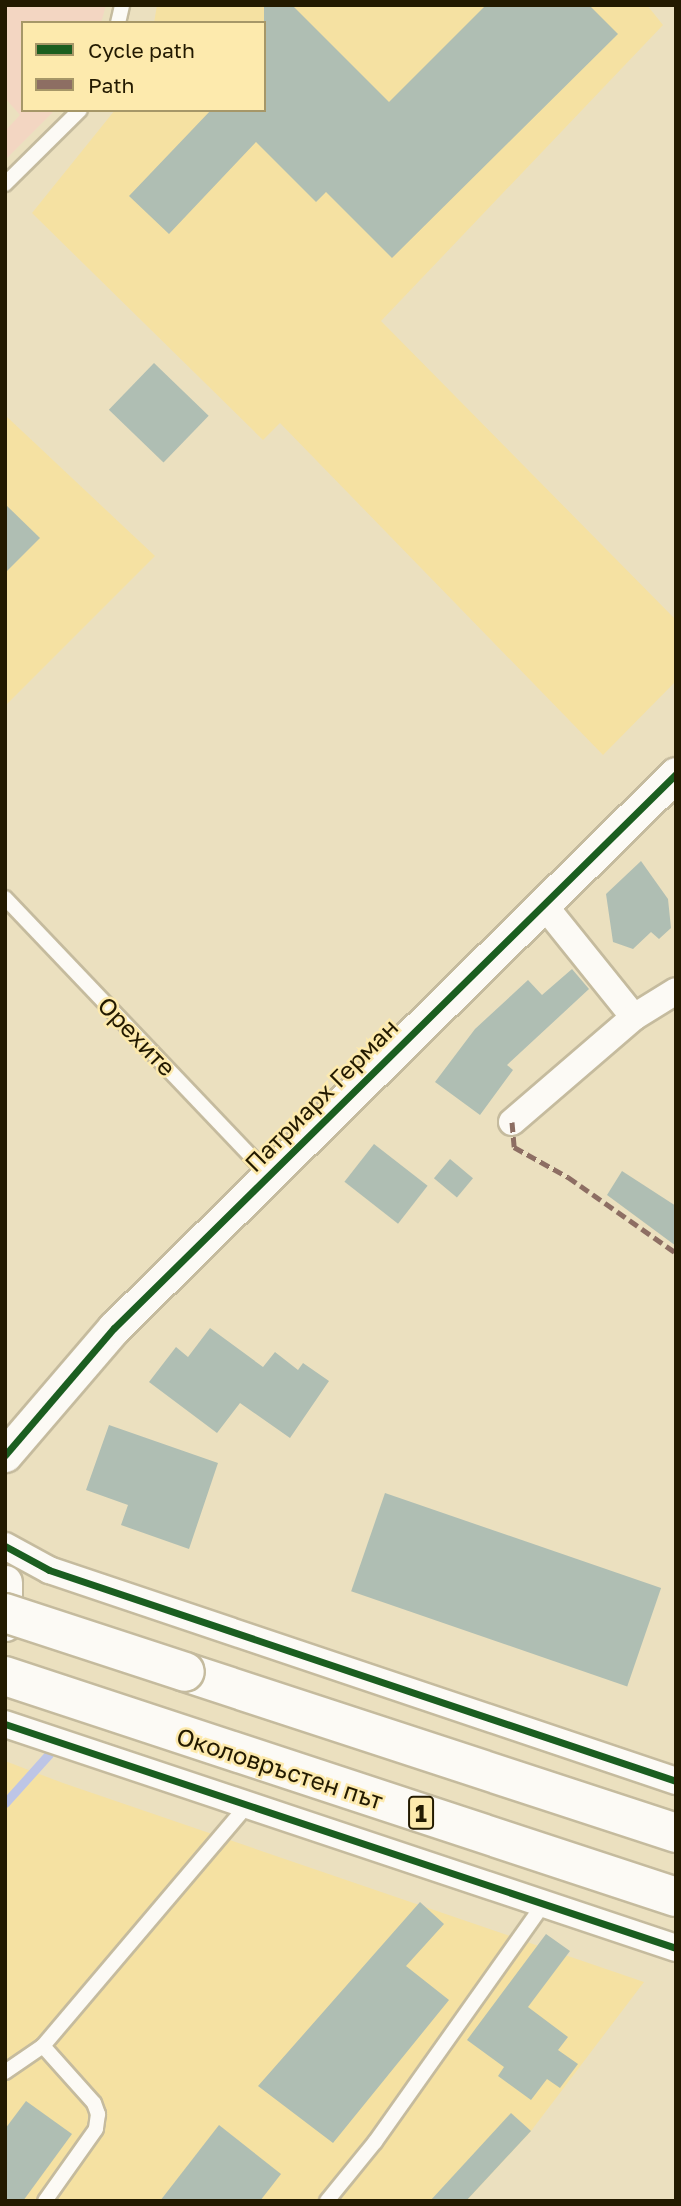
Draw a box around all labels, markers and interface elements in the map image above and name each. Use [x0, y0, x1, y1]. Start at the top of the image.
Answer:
legend [21, 21, 266, 112]
text: Cycle path [88, 37, 195, 63]
text: Path [88, 72, 135, 98]
street label: Орехите [92, 990, 182, 1082]
street label: Патриарх Герман [239, 1013, 403, 1177]
street label: Околовръстен път [173, 1721, 387, 1815]
road number: 1 [407, 1794, 435, 1832]

